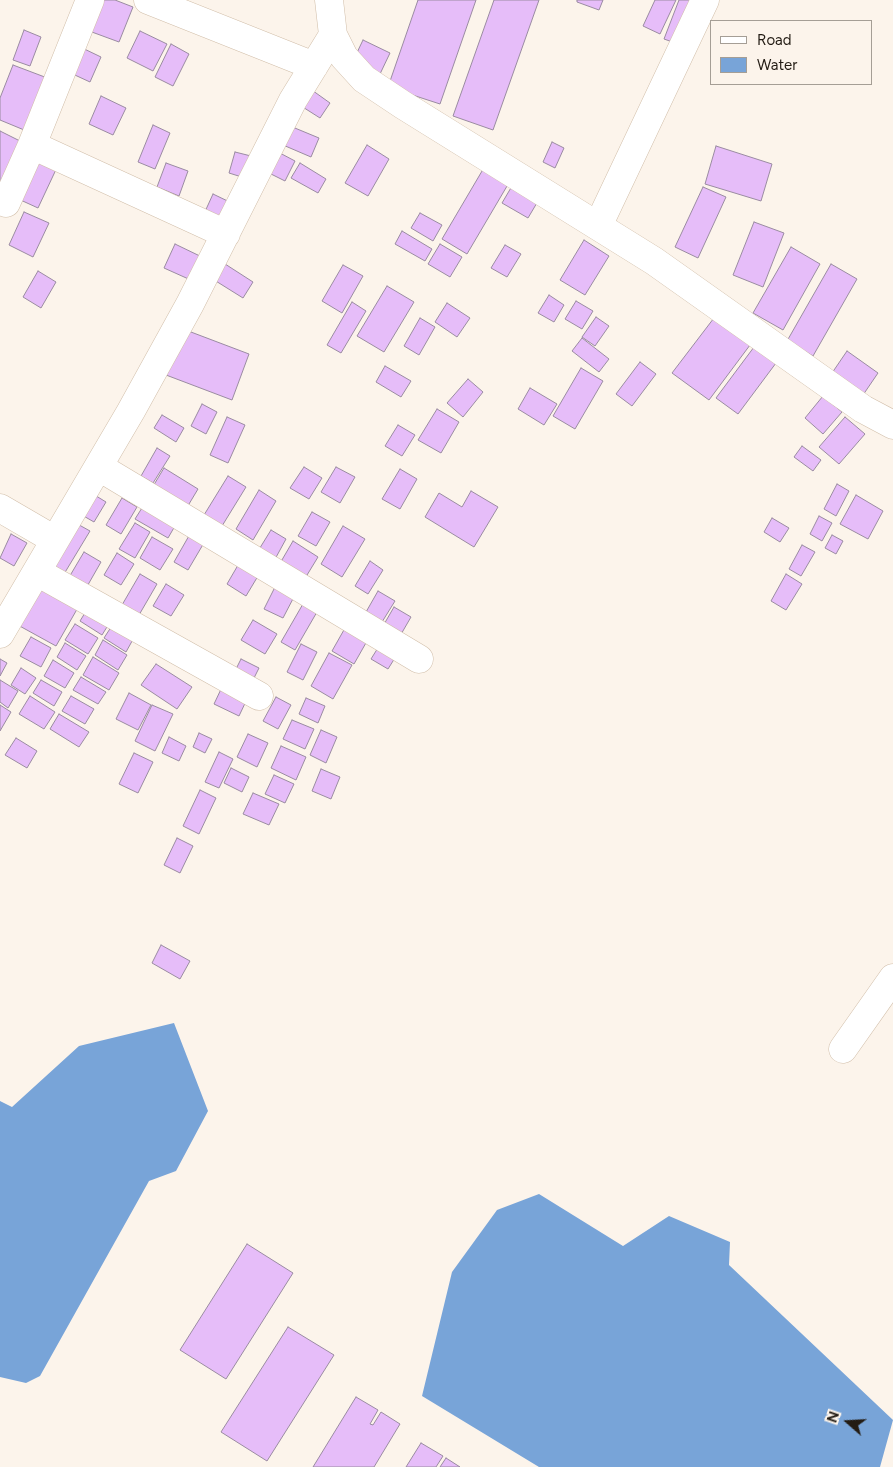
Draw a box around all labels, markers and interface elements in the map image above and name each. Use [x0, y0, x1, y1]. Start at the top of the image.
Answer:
legend [710, 20, 873, 85]
text: Road [757, 31, 792, 49]
text: Water [757, 56, 797, 74]
north arrow [823, 1397, 873, 1447]
text: N [824, 1409, 843, 1425]

